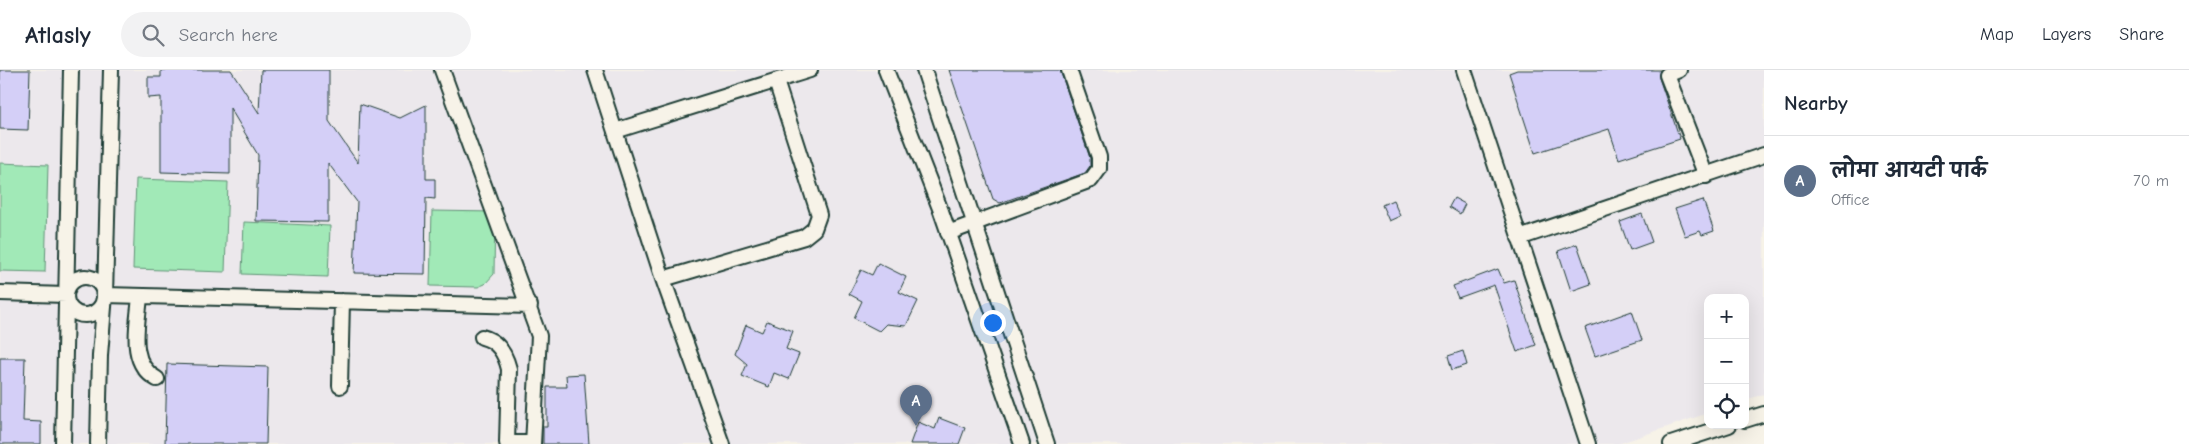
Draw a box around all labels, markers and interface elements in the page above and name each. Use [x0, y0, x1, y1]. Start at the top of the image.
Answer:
search box [121, 12, 471, 57]
text: Atlasly [25, 21, 91, 49]
icon: search [139, 21, 167, 49]
text: Search here [179, 24, 278, 46]
text: Map [1980, 24, 2014, 45]
text: Layers [2042, 24, 2091, 45]
text: Share [2119, 24, 2164, 45]
text: Nearby [1784, 91, 1848, 115]
text: लोमा आयटी पार्क [1831, 160, 1987, 182]
text: A [1796, 172, 1804, 190]
text: 70 m [2133, 172, 2169, 190]
text: Office [1831, 191, 1870, 209]
map controls [1704, 294, 1749, 429]
button: + [1704, 294, 1749, 339]
your location [980, 310, 1006, 336]
button: − [1704, 339, 1749, 384]
button: locate [1704, 384, 1749, 429]
pin: A [900, 385, 932, 426]

